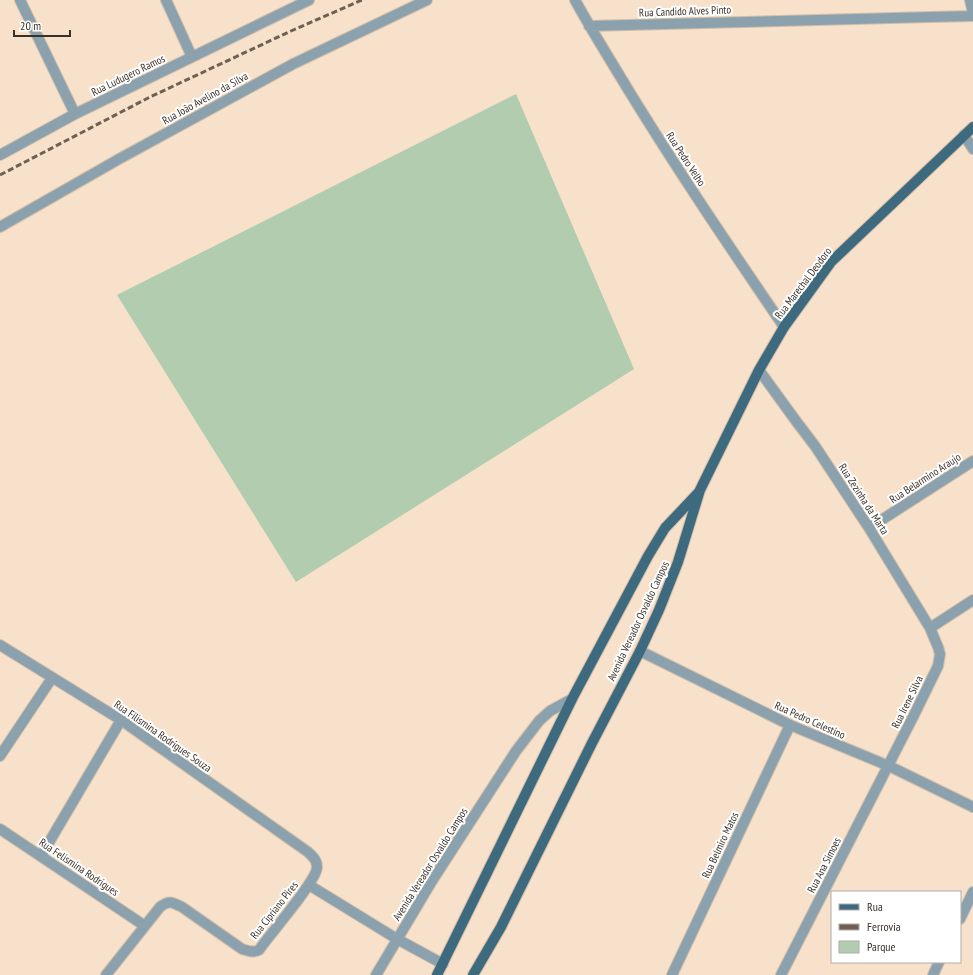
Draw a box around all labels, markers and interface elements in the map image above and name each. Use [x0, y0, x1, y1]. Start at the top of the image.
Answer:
street label: Rua Candido Alves Pinto [639, 2, 732, 20]
scale bar [14, 12, 70, 38]
text: 20 m [20, 18, 41, 33]
street label: Rua Ludugero Ramos [89, 51, 167, 99]
street label: Rua João Avelino da Silva [160, 69, 250, 127]
street label: Rua Pedro Velho [663, 129, 709, 189]
street label: Rua Marechal Deodoro [772, 244, 835, 322]
street label: Rua Belarmino Araujo [887, 450, 963, 506]
street label: Rua Zezinha da Marta [836, 461, 892, 537]
street label: Avenida Vereador Osvaldo Campos [604, 559, 672, 683]
street label: Rua Irene Silva [888, 673, 926, 731]
street label: Rua Filismina Rodrigues Souza [111, 697, 215, 775]
street label: Rua Pedro Celestino [772, 698, 848, 742]
street label: Avenida Vereador Osvaldo Campos [389, 805, 471, 923]
street label: Rua Belmiro Matos [699, 809, 742, 880]
street label: Rua Felismina Rodrigues [36, 835, 122, 899]
street label: Rua Ana Simoes [804, 835, 844, 895]
street label: Rua Cipriano Pires [247, 878, 301, 942]
legend [831, 891, 961, 963]
text: Rua [867, 899, 883, 914]
text: Ferrovia [867, 919, 901, 934]
text: Parque [867, 939, 896, 954]

